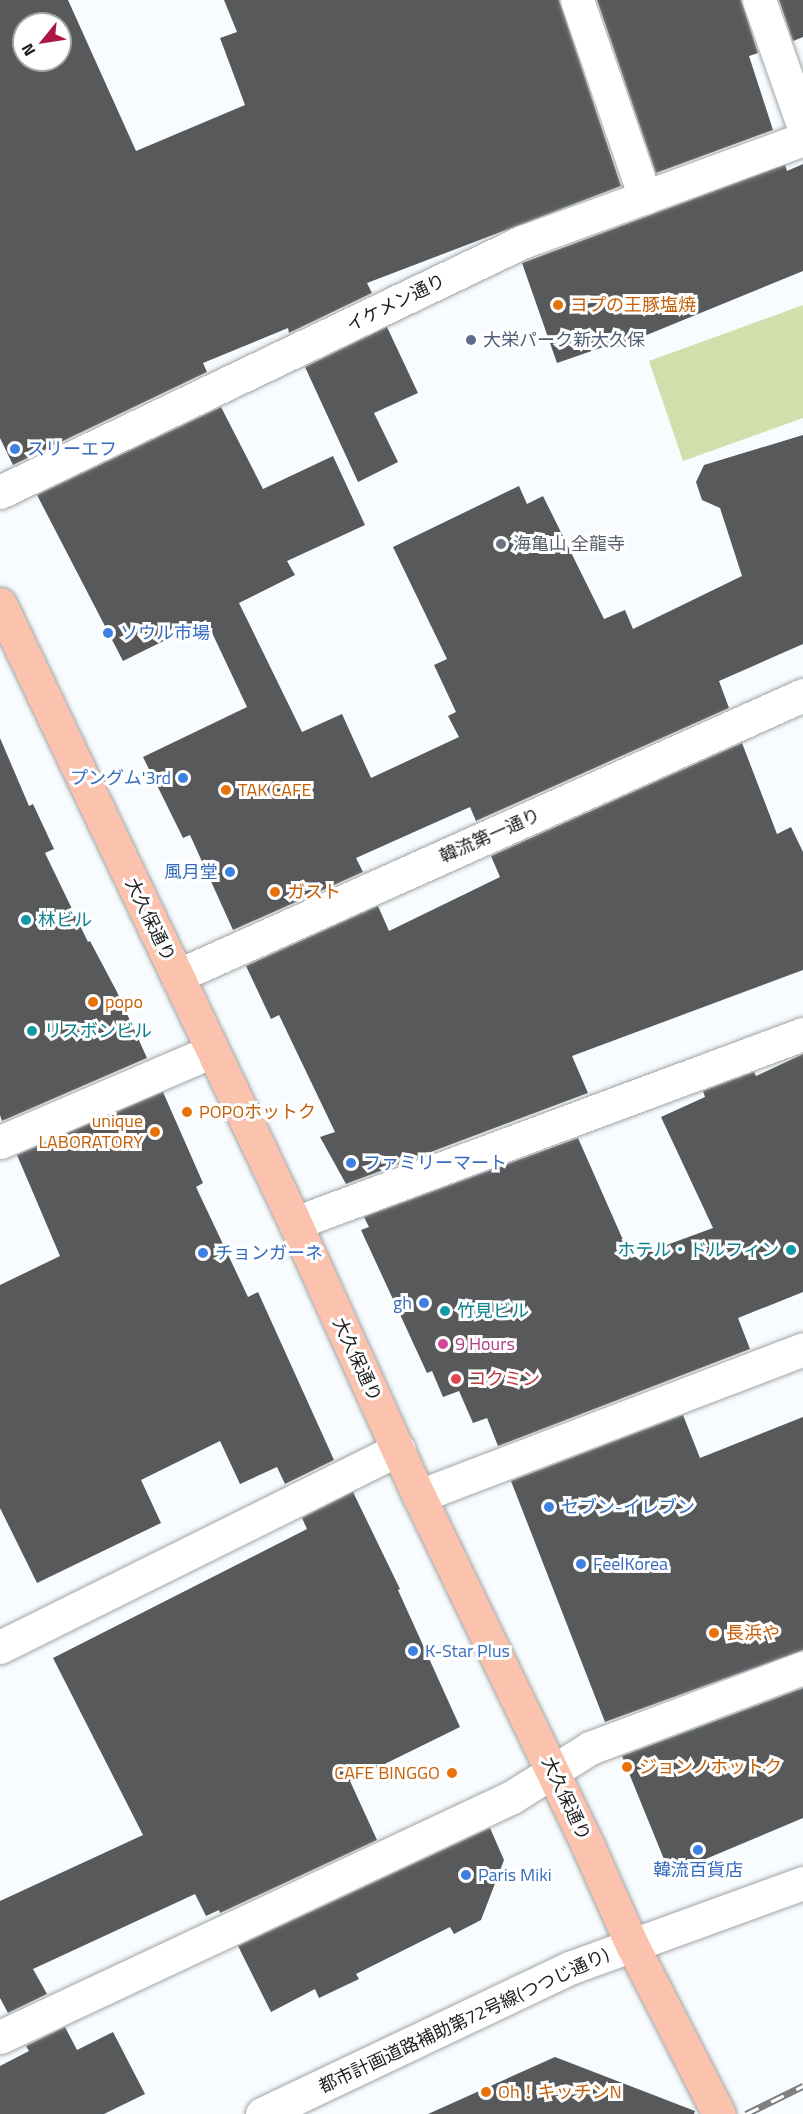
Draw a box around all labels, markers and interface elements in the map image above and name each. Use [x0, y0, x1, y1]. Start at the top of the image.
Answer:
north arrow [12, 12, 72, 72]
text: N [15, 39, 41, 61]
street label: イケメン通り [343, 270, 449, 336]
place label: ヨプの王豚塩焼 [570, 294, 696, 316]
marker: ヨプの王豚塩焼 [551, 298, 565, 312]
place label: 大栄パーク新大久保 [483, 329, 645, 351]
marker: 大栄パーク新大久保 [464, 333, 478, 347]
place label: スリーエフ [27, 438, 117, 460]
marker: スリーエフ [8, 442, 22, 456]
place label: 海亀山 全龍寺 [513, 533, 625, 555]
marker: 海亀山 全龍寺 [494, 537, 508, 551]
place label: ソウル市場 [120, 622, 210, 644]
marker: ソウル市場 [101, 626, 115, 640]
place label: プングム'3rd [70, 767, 171, 789]
marker: プングム'3rd [176, 771, 190, 785]
place label: TAK CAFE [238, 779, 311, 801]
marker: TAK CAFE [219, 783, 233, 797]
street label: 韓流第一通り [436, 804, 544, 868]
place label: 風月堂 [164, 861, 218, 883]
marker: 風月堂 [223, 865, 237, 879]
street label: 大久保通り [121, 875, 179, 965]
place label: ガスト [287, 881, 341, 903]
marker: ガスト [268, 885, 282, 899]
place label: 林ビル [38, 909, 92, 931]
marker: 林ビル [19, 913, 33, 927]
place label: popo [105, 991, 143, 1013]
marker: popo [86, 995, 100, 1009]
place label: リスボンビル [44, 1020, 152, 1042]
marker: リスボンビル [25, 1024, 39, 1038]
place label: POPOホットク [199, 1101, 316, 1123]
marker: POPOホットク [180, 1105, 194, 1119]
place label: unique LABORATORY [38, 1111, 143, 1154]
marker: unique LABORATORY [148, 1125, 162, 1139]
place label: ファミリーマート [363, 1152, 507, 1174]
marker: ファミリーマート [344, 1156, 358, 1170]
place label: ホテル・ドルフィン [617, 1239, 779, 1261]
place label: チョンガーネ [215, 1242, 323, 1264]
marker: ホテル・ドルフィン [784, 1243, 798, 1257]
marker: チョンガーネ [196, 1246, 210, 1260]
place label: gh [393, 1292, 412, 1314]
marker: gh [417, 1296, 431, 1310]
place label: 竹見ビル [457, 1300, 529, 1322]
marker: 竹見ビル [438, 1304, 452, 1318]
street label: 大久保通り [328, 1315, 386, 1405]
place label: 9 Hours [455, 1333, 515, 1355]
marker: 9 Hours [436, 1337, 450, 1351]
place label: コクミン [468, 1368, 540, 1390]
marker: コクミン [449, 1372, 463, 1386]
place label: セブン-イレブン [561, 1496, 695, 1518]
marker: セブン-イレブン [542, 1500, 556, 1514]
place label: FeelKorea [593, 1553, 668, 1575]
marker: FeelKorea [574, 1557, 588, 1571]
place label: 長浜や [726, 1622, 780, 1644]
marker: 長浜や [707, 1626, 721, 1640]
place label: K-Star Plus [425, 1640, 510, 1662]
marker: K-Star Plus [406, 1644, 420, 1658]
street label: 大久保通り [537, 1754, 595, 1844]
place label: ジョンノホットク [639, 1756, 783, 1778]
marker: ジョンノホットク [620, 1760, 634, 1774]
place label: CAFE BINGGO [334, 1762, 440, 1784]
marker: CAFE BINGGO [445, 1766, 459, 1780]
marker: 韓流百貨店 [691, 1843, 705, 1857]
place label: 韓流百貨店 [653, 1859, 743, 1881]
place label: Paris Miki [478, 1864, 552, 1886]
marker: Paris Miki [459, 1868, 473, 1882]
street label: 都市計画道路補助第72号線(つつじ通り) [315, 1944, 613, 2098]
place label: Oh！キッチンN [498, 2081, 622, 2103]
marker: Oh！キッチンN [479, 2085, 493, 2099]

